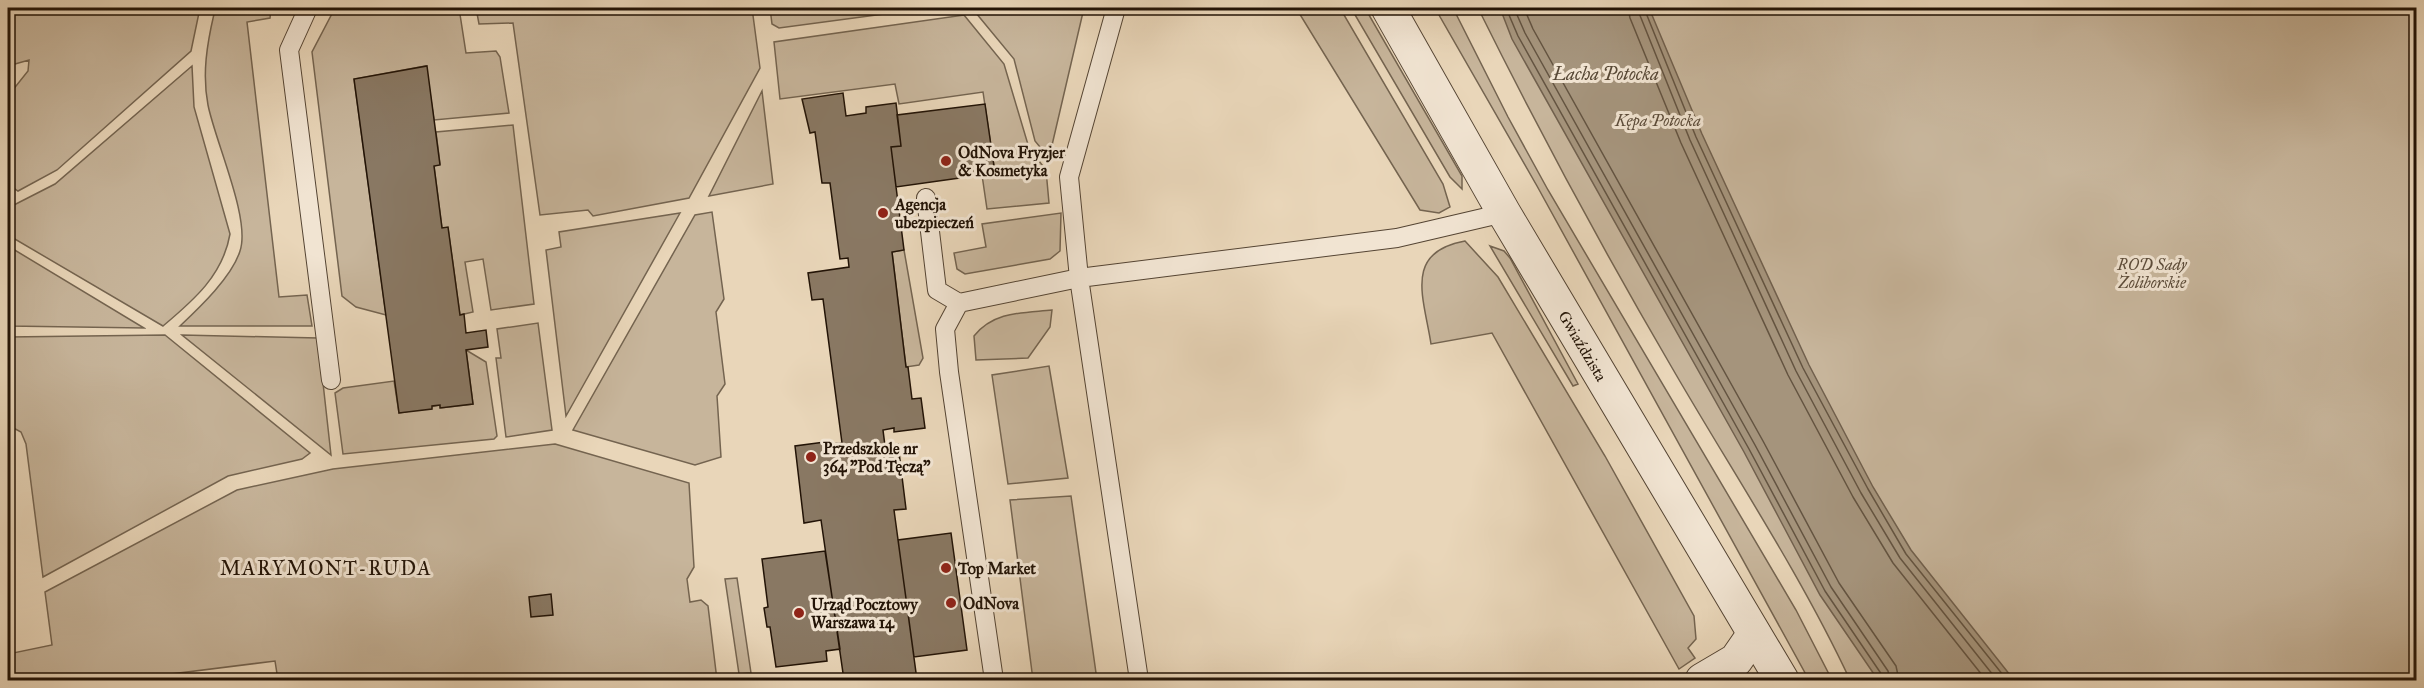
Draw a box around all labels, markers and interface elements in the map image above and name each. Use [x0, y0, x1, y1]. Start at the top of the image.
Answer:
water label: Łacha Potocka [1552, 63, 1659, 85]
park label: Kępa Potocka [1614, 111, 1701, 131]
place label: OdNova Fryzjer & Kosmetyka [958, 143, 1066, 181]
marker: OdNova Fryzjer & Kosmetyka [939, 154, 953, 168]
place label: Agencja ubezpieczeń [894, 195, 974, 233]
marker: Agencja ubezpieczeń [876, 206, 890, 220]
park label: ROD Sady Żoliborskie [2116, 255, 2188, 292]
street label: Gwiaździsta [1555, 307, 1611, 385]
place label: Przedszkole nr 364 "Pod Tęczą" [823, 439, 931, 477]
marker: Przedszkole nr 364 "Pod Tęczą" [804, 450, 818, 464]
district label: MARYMONT-RUDA [220, 556, 432, 580]
place label: Top Market [957, 559, 1036, 579]
marker: Top Market [939, 561, 953, 575]
place label: OdNova [963, 594, 1020, 613]
place label: Urząd Pocztowy Warszawa 14 [811, 595, 919, 633]
marker: OdNova [944, 596, 958, 610]
marker: Urząd Pocztowy Warszawa 14 [792, 606, 806, 620]

